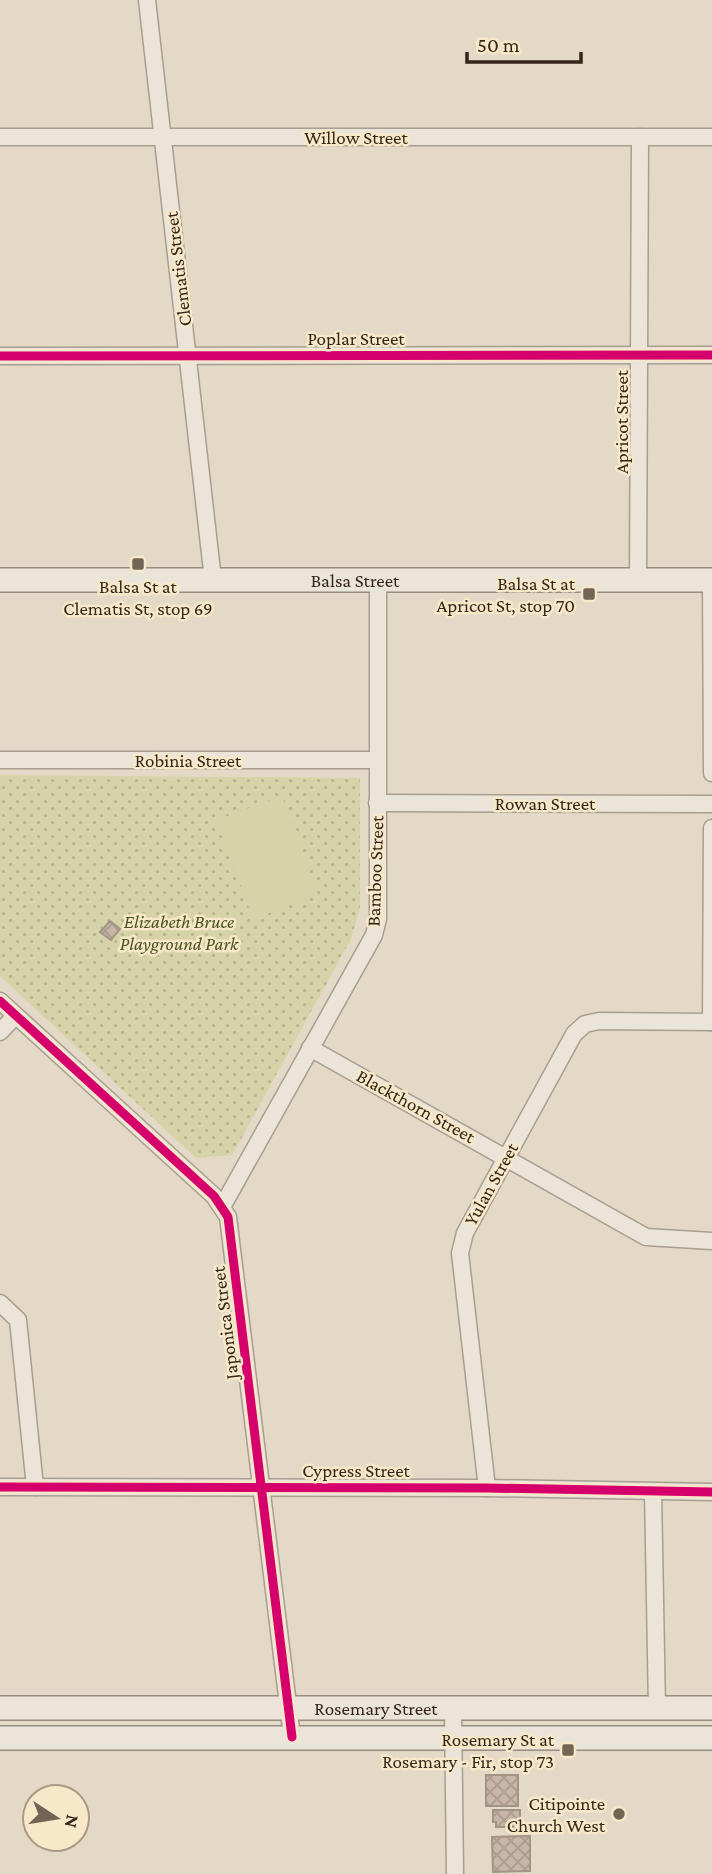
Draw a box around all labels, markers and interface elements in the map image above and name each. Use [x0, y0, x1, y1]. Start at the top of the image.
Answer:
scale bar [467, 21, 581, 65]
text: 50 m [477, 33, 520, 57]
street label: Willow Street [304, 127, 408, 148]
street label: Clematis Street [160, 210, 195, 328]
street label: Poplar Street [307, 328, 405, 349]
street label: Apricot Street [611, 369, 632, 474]
marker: Balsa St at Clematis St, stop 69 [130, 556, 146, 572]
street label: Balsa Street [311, 570, 400, 591]
place label: Balsa St at Apricot St, stop 70 [437, 573, 576, 616]
place label: Balsa St at Clematis St, stop 69 [63, 576, 213, 619]
marker: Balsa St at Apricot St, stop 70 [581, 586, 597, 602]
street label: Robinia Street [135, 750, 242, 771]
street label: Rowan Street [495, 793, 596, 814]
street label: Bamboo Street [363, 814, 387, 927]
park label: Elizabeth Bruce Playground Park [120, 911, 239, 954]
street label: Blackthorn Street [353, 1065, 479, 1148]
street label: Yulan Street [460, 1138, 523, 1229]
street label: Japonica Street [208, 1265, 243, 1383]
street label: Cypress Street [302, 1460, 410, 1481]
street label: Rosemary Street [314, 1698, 438, 1719]
place label: Rosemary St at Rosemary - Fir, stop 73 [382, 1729, 555, 1772]
marker: Rosemary St at Rosemary - Fir, stop 73 [560, 1742, 576, 1758]
north arrow [21, 1783, 91, 1853]
place label: Citipointe Church West [507, 1793, 606, 1836]
marker: Citipointe Church West [611, 1806, 627, 1822]
text: N [61, 1813, 84, 1830]

